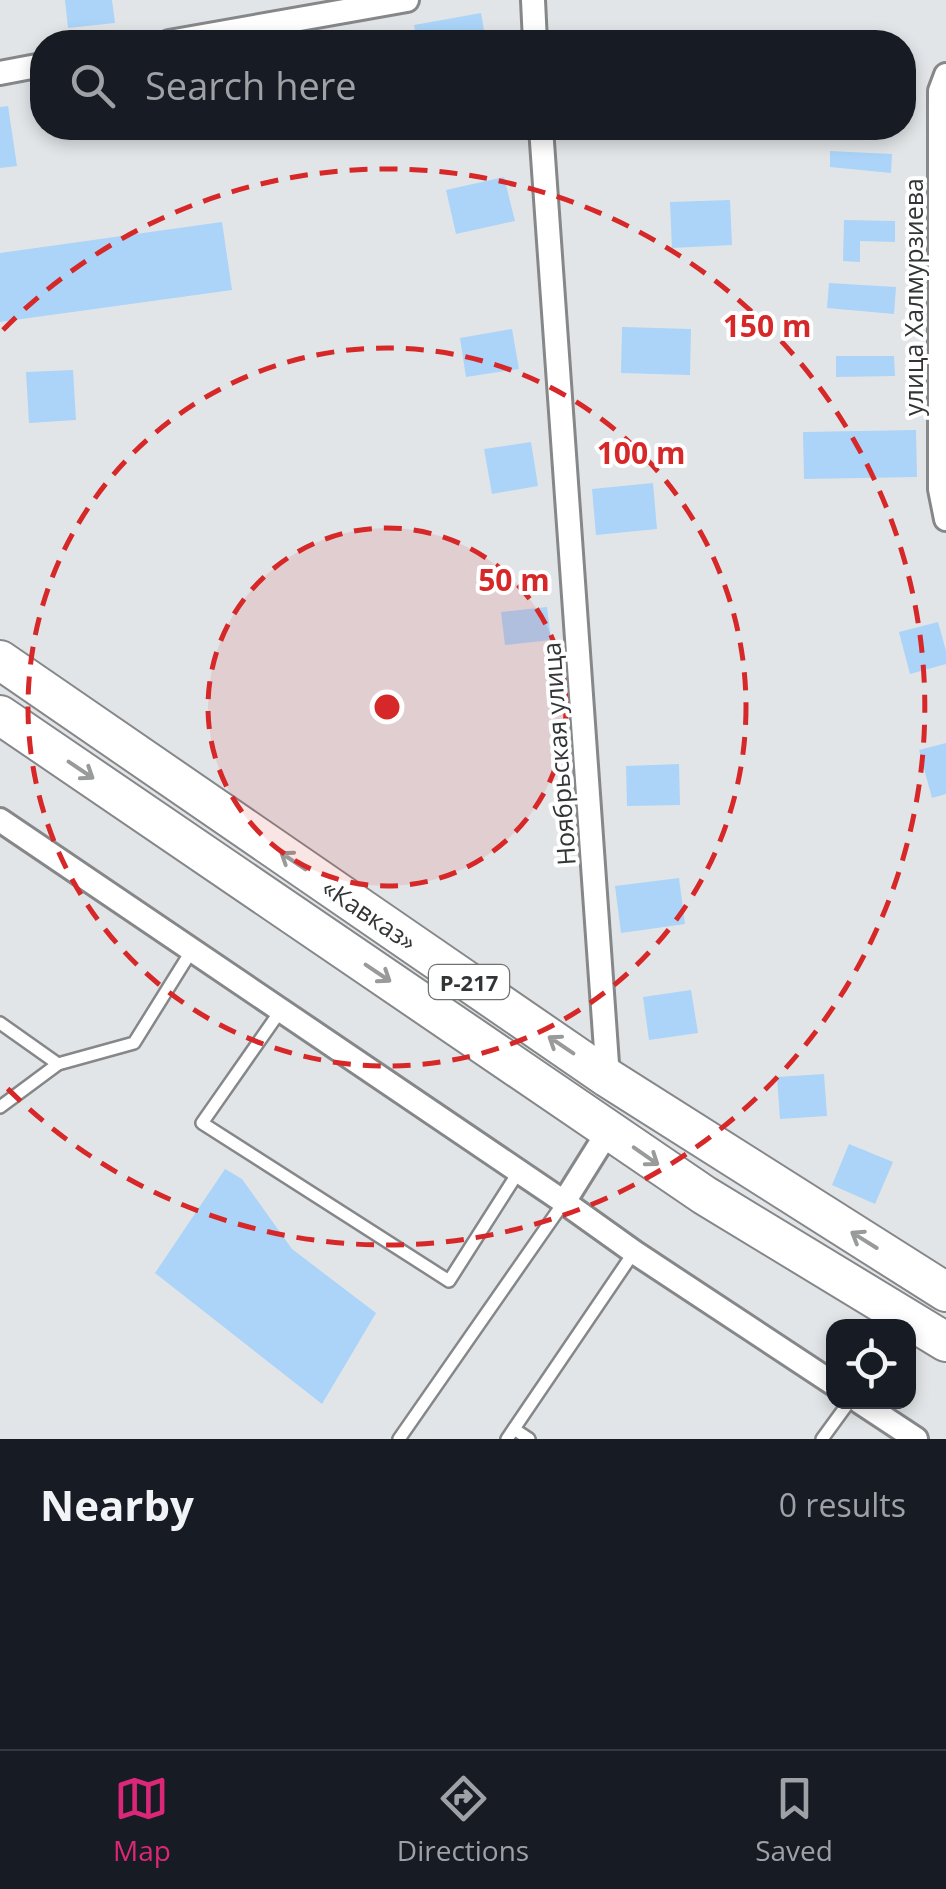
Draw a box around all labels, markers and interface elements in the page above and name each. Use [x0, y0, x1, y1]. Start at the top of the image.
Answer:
search box [30, 30, 916, 140]
icon: search [65, 58, 120, 113]
text: Search here [145, 59, 357, 111]
street label: улица Халмурзиева [896, 178, 930, 416]
text: 150 m [723, 305, 811, 346]
text: 100 m [597, 432, 685, 473]
text: 50 m [478, 559, 550, 600]
street label: Ноябрьская улица [533, 641, 583, 867]
centre of rings [369, 689, 405, 725]
one-way arrow [66, 759, 94, 780]
one-way arrow [279, 851, 307, 872]
street label: «Кавказ» [316, 870, 424, 958]
one-way arrow [364, 962, 391, 983]
road number: Р-217 [429, 965, 509, 999]
one-way arrow [547, 1035, 575, 1056]
one-way arrow [632, 1145, 660, 1166]
one-way arrow [850, 1230, 878, 1250]
map controls [826, 1319, 916, 1409]
button: locate [826, 1319, 916, 1409]
text: Nearby [40, 1476, 194, 1533]
text: 0 results [779, 1483, 906, 1526]
tab: Map [113, 1771, 171, 1869]
tab: Directions [397, 1771, 529, 1869]
tab: Saved [755, 1771, 833, 1869]

